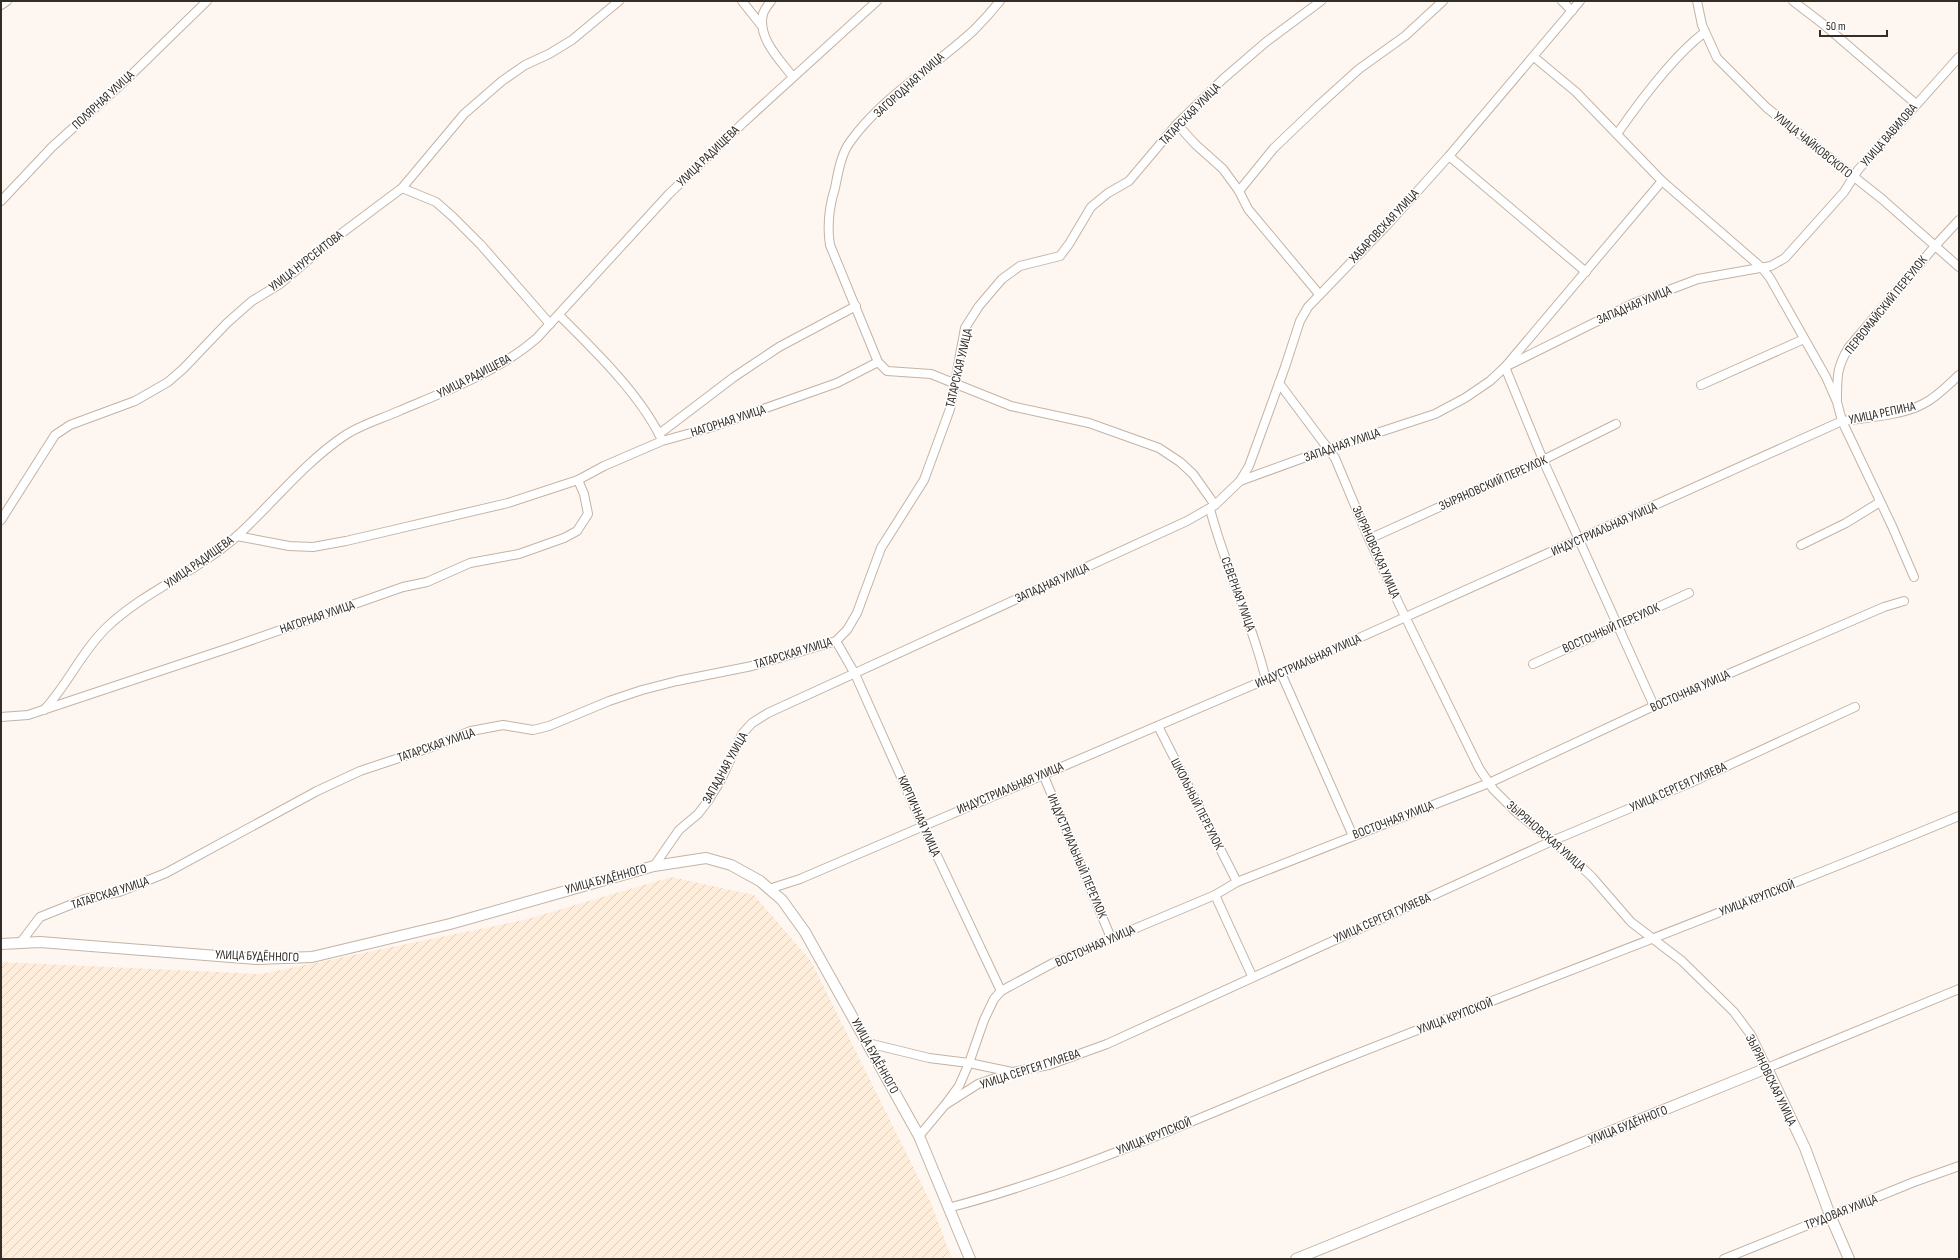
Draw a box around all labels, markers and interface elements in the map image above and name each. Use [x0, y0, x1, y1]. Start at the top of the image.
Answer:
scale bar [1820, 12, 1887, 38]
text: 50 m [1826, 19, 1846, 34]
street label: ЗАГОРОДНАЯ УЛИЦА [870, 49, 948, 121]
street label: ПОЛЯРНАЯ УЛИЦА [69, 67, 138, 133]
street label: ТАТАРСКАЯ УЛИЦА [1156, 79, 1224, 149]
street label: УЛИЦА ВАВИЛОВА [1857, 100, 1921, 170]
street label: УЛИЦА ЧАЙКОВСКОГО [1770, 108, 1856, 182]
street label: УЛИЦА РАДИЩЕВА [673, 122, 743, 190]
street label: ХАБАРОВСКАЯ УЛИЦА [1345, 185, 1423, 267]
street label: УЛИЦА НУРСЕИТОВА [266, 227, 347, 295]
street label: ПЕРВОМАЙСКИЙ ПЕРЕУЛОК [1841, 252, 1931, 358]
street label: ЗАПАДНАЯ УЛИЦА [1594, 282, 1674, 328]
street label: ТАТАРСКАЯ УЛИЦА [942, 326, 976, 409]
street label: УЛИЦА РАДИЩЕВА [434, 350, 514, 401]
street label: УЛИЦА РЕПИНА [1847, 398, 1917, 428]
street label: НАГОРНАЯ УЛИЦА [688, 401, 768, 441]
street label: ЗАПАДНАЯ УЛИЦА [1302, 424, 1383, 465]
street label: ЗЫРЯНОВСКИЙ ПЕРЕУЛОК [1436, 452, 1550, 514]
street label: ИНДУСТРИАЛЬНАЯ УЛИЦА [1549, 498, 1660, 560]
street label: ЗЫРЯНОВСКАЯ УЛИЦА [1348, 503, 1404, 601]
street label: УЛИЦА РАДИЩЕВА [161, 532, 237, 592]
street label: СЕВЕРНАЯ УЛИЦА [1217, 555, 1259, 634]
street label: ЗАПАДНАЯ УЛИЦА [1013, 559, 1092, 606]
street label: НАГОРНАЯ УЛИЦА [278, 597, 357, 637]
street label: ВОСТОЧНЫЙ ПЕРЕУЛОК [1560, 599, 1662, 657]
street label: ИНДУСТРИАЛЬНАЯ УЛИЦА [1253, 630, 1364, 692]
street label: ТАТАРСКАЯ УЛИЦА [752, 633, 834, 672]
street label: ВОСТОЧНАЯ УЛИЦА [1648, 666, 1733, 716]
street label: ТАТАРСКАЯ УЛИЦА [395, 724, 477, 766]
street label: ЗАПАДНАЯ УЛИЦА [699, 729, 751, 807]
street label: ШКОЛЬНЫЙ ПЕРЕУЛОК [1167, 755, 1227, 853]
street label: ИНДУСТРИАЛЬНАЯ УЛИЦА [954, 758, 1066, 818]
street label: УЛИЦА СЕРГЕЯ ГУЛЯЕВА [1627, 758, 1729, 816]
street label: КИРПИЧНАЯ УЛИЦА [894, 773, 944, 859]
street label: ИНДУСТРИАЛЬНЫЙ ПЕРЕУЛОК [1044, 791, 1111, 921]
street label: ВОСТОЧНАЯ УЛИЦА [1350, 797, 1436, 843]
street label: ЗЫРЯНОВСКАЯ УЛИЦА [1503, 797, 1589, 875]
street label: УЛИЦА БУДЁННОГО [563, 860, 649, 898]
street label: ТАТАРСКАЯ УЛИЦА [69, 873, 151, 913]
street label: УЛИЦА КРУПСКОЙ [1717, 876, 1797, 920]
street label: УЛИЦА СЕРГЕЯ ГУЛЯЕВА [1331, 889, 1433, 947]
street label: ВОСТОЧНАЯ УЛИЦА [1053, 921, 1138, 971]
street label: УЛИЦА БУДЁННОГО [215, 947, 299, 965]
street label: УЛИЦА КРУПСКОЙ [1415, 994, 1495, 1038]
street label: УЛИЦА БУДЁННОГО [848, 1015, 902, 1097]
street label: ЗЫРЯНОВСКАЯ УЛИЦА [1742, 1032, 1800, 1129]
street label: УЛИЦА СЕРГЕЯ ГУЛЯЕВА [978, 1045, 1082, 1093]
street label: УЛИЦА БУДЁННОГО [1586, 1102, 1670, 1148]
street label: УЛИЦА КРУПСКОЙ [1114, 1114, 1194, 1158]
street label: ТРУДОВАЯ УЛИЦА [1802, 1191, 1880, 1233]

